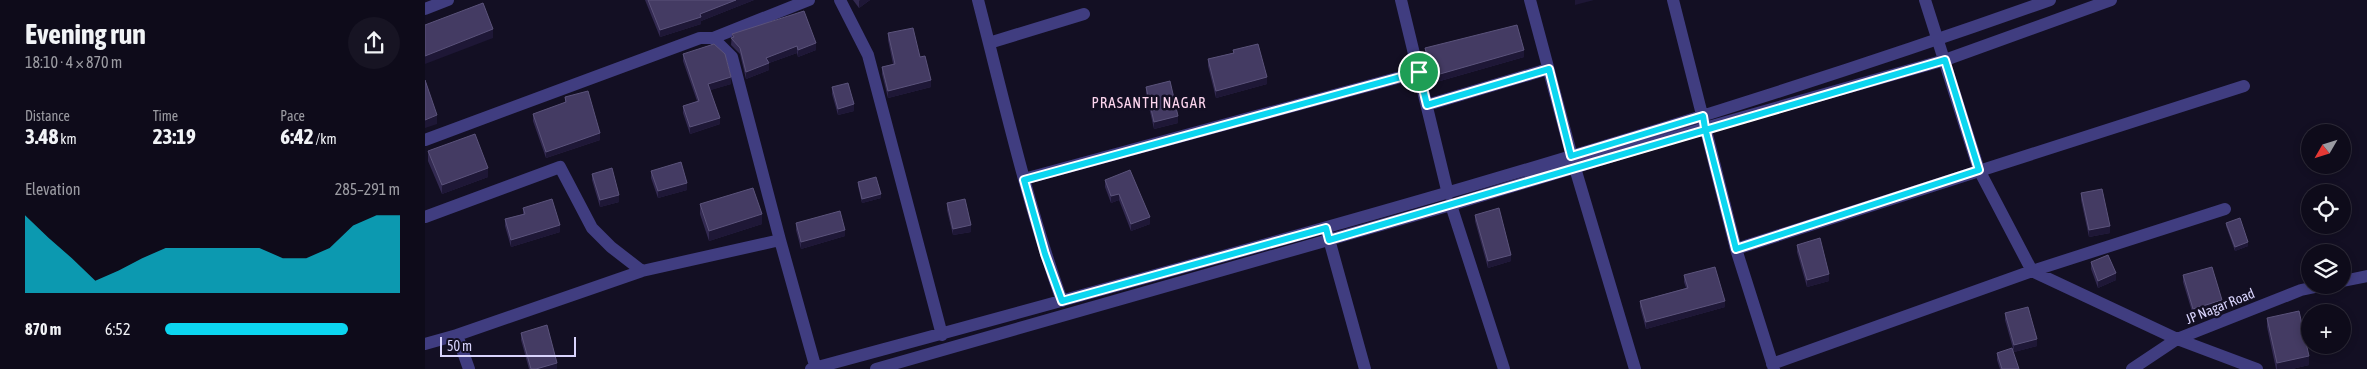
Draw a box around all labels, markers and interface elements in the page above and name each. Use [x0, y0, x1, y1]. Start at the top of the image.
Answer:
button: share [348, 17, 400, 69]
text: Evening run [25, 18, 146, 50]
pin [1398, 51, 1440, 93]
text: 18:10 · 4 × 870 m [25, 53, 122, 71]
icon: arrive [1405, 58, 1433, 86]
district label: PRASANTH NAGAR [1091, 94, 1207, 111]
text: Distance [25, 108, 70, 124]
text: Time [153, 108, 178, 124]
text: Pace [280, 108, 305, 124]
text: 3.48 [25, 124, 58, 148]
text: 23:19 [153, 124, 196, 148]
text: 6:42 [280, 124, 314, 148]
north arrow [2301, 124, 2351, 174]
map controls [2301, 124, 2351, 354]
text: km [58, 131, 77, 147]
text: /km [314, 131, 337, 147]
text: Elevation [25, 180, 80, 198]
text: 285–291 m [335, 180, 400, 198]
button: locate [2301, 184, 2351, 234]
button: layers [2301, 244, 2351, 294]
street label: JP Nagar Road [2183, 285, 2257, 327]
button: + [2301, 304, 2351, 354]
text: 870 m [25, 320, 61, 338]
text: 6:52 [105, 320, 130, 338]
scale bar [440, 334, 576, 357]
text: 50 m [447, 338, 472, 354]

